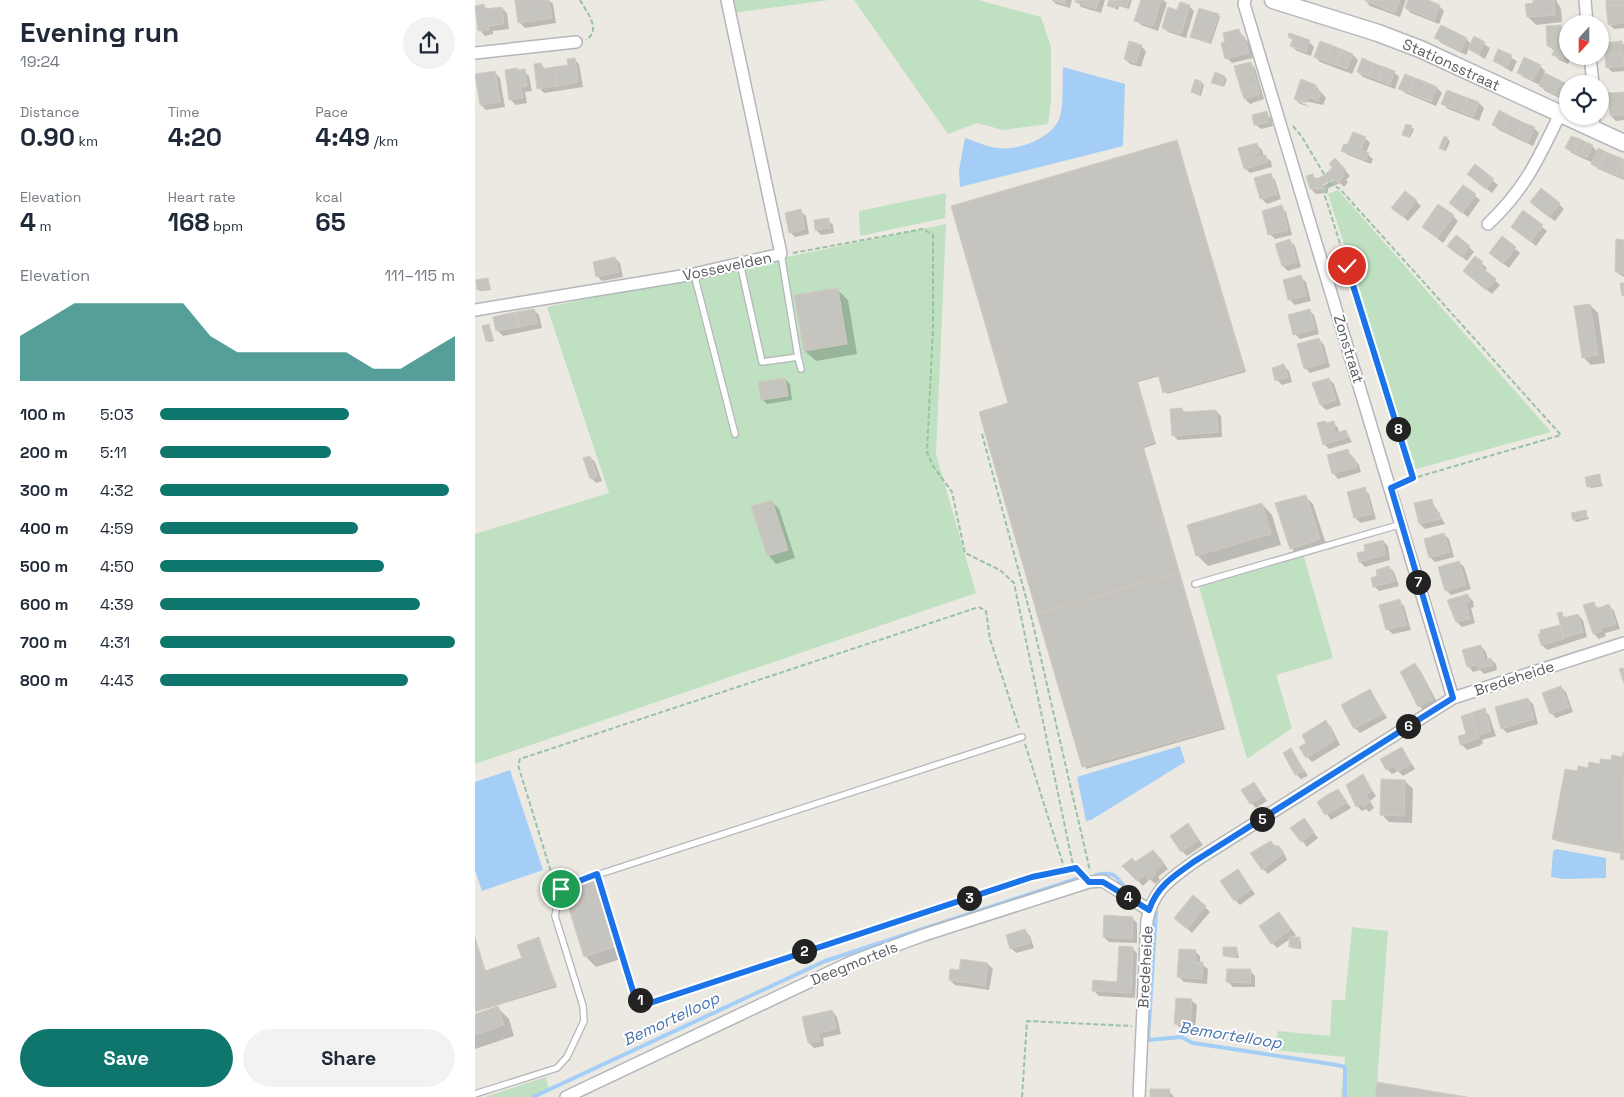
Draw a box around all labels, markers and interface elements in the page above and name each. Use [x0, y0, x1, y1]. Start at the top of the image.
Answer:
text: Evening run [20, 14, 179, 50]
north arrow [1559, 15, 1609, 65]
map controls [1559, 15, 1609, 125]
button: share [403, 17, 455, 69]
street label: Stationsstraat [1400, 34, 1504, 94]
text: 19:24 [20, 51, 60, 72]
button: locate [1559, 75, 1609, 125]
text: Distance [20, 103, 80, 121]
text: Time [168, 103, 200, 121]
text: Pace [315, 103, 348, 121]
text: 0.90 [20, 121, 75, 153]
text: 4:20 [168, 121, 222, 153]
text: 4:49 [315, 121, 370, 153]
text: km [75, 132, 98, 150]
text: /km [370, 132, 398, 150]
text: Elevation [20, 188, 81, 206]
text: Heart rate [168, 188, 236, 206]
text: kcal [315, 188, 342, 206]
text: 4 [20, 206, 36, 238]
text: 168 [168, 206, 209, 238]
text: 65 [315, 206, 346, 238]
text: m [36, 217, 52, 235]
text: bpm [209, 217, 243, 235]
pin [1326, 245, 1368, 287]
street label: Vossevelden [681, 247, 773, 285]
icon: check [1333, 252, 1361, 280]
text: Elevation [20, 265, 90, 286]
text: 111–115 m [384, 265, 455, 286]
street label: Zonstraat [1330, 312, 1368, 386]
text: 100 m [20, 404, 66, 425]
text: 5:03 [100, 404, 134, 425]
pin: 8 [1385, 416, 1411, 442]
text: 8 [1394, 420, 1403, 438]
text: 200 m [20, 442, 68, 463]
text: 5:11 [100, 442, 127, 463]
text: 300 m [20, 480, 68, 501]
text: 4:32 [100, 480, 133, 501]
text: 400 m [20, 518, 69, 539]
text: 4:59 [100, 518, 133, 539]
text: 500 m [20, 556, 68, 577]
text: 4:50 [100, 556, 134, 577]
pin: 7 [1405, 570, 1431, 594]
text: 7 [1415, 573, 1422, 591]
text: 600 m [20, 594, 68, 615]
text: 4:39 [100, 594, 134, 615]
text: 700 m [20, 632, 67, 653]
text: 4:31 [100, 632, 130, 653]
street label: Bredeheide [1472, 656, 1557, 700]
text: 800 m [20, 670, 68, 691]
text: 4:43 [100, 670, 134, 691]
pin: 6 [1395, 714, 1421, 738]
text: 6 [1404, 717, 1413, 735]
pin: 5 [1249, 806, 1275, 832]
text: 5 [1258, 810, 1267, 828]
pin [540, 868, 582, 910]
icon: arrive [547, 875, 575, 903]
pin: 4 [1115, 884, 1141, 910]
pin: 3 [957, 886, 981, 910]
text: 4 [1124, 888, 1133, 906]
text: 3 [965, 889, 974, 907]
street label: Bredeheide [1133, 925, 1157, 1009]
street label: Deegmortels [808, 937, 900, 989]
pin: 2 [791, 938, 817, 964]
text: 2 [800, 942, 809, 960]
water label: Bemortelloop [619, 987, 723, 1051]
pin: 1 [627, 988, 653, 1012]
text: 1 [637, 991, 644, 1009]
water label: Bemortelloop [1177, 1016, 1284, 1054]
button: Save [20, 1029, 233, 1087]
button: Share [243, 1029, 455, 1087]

